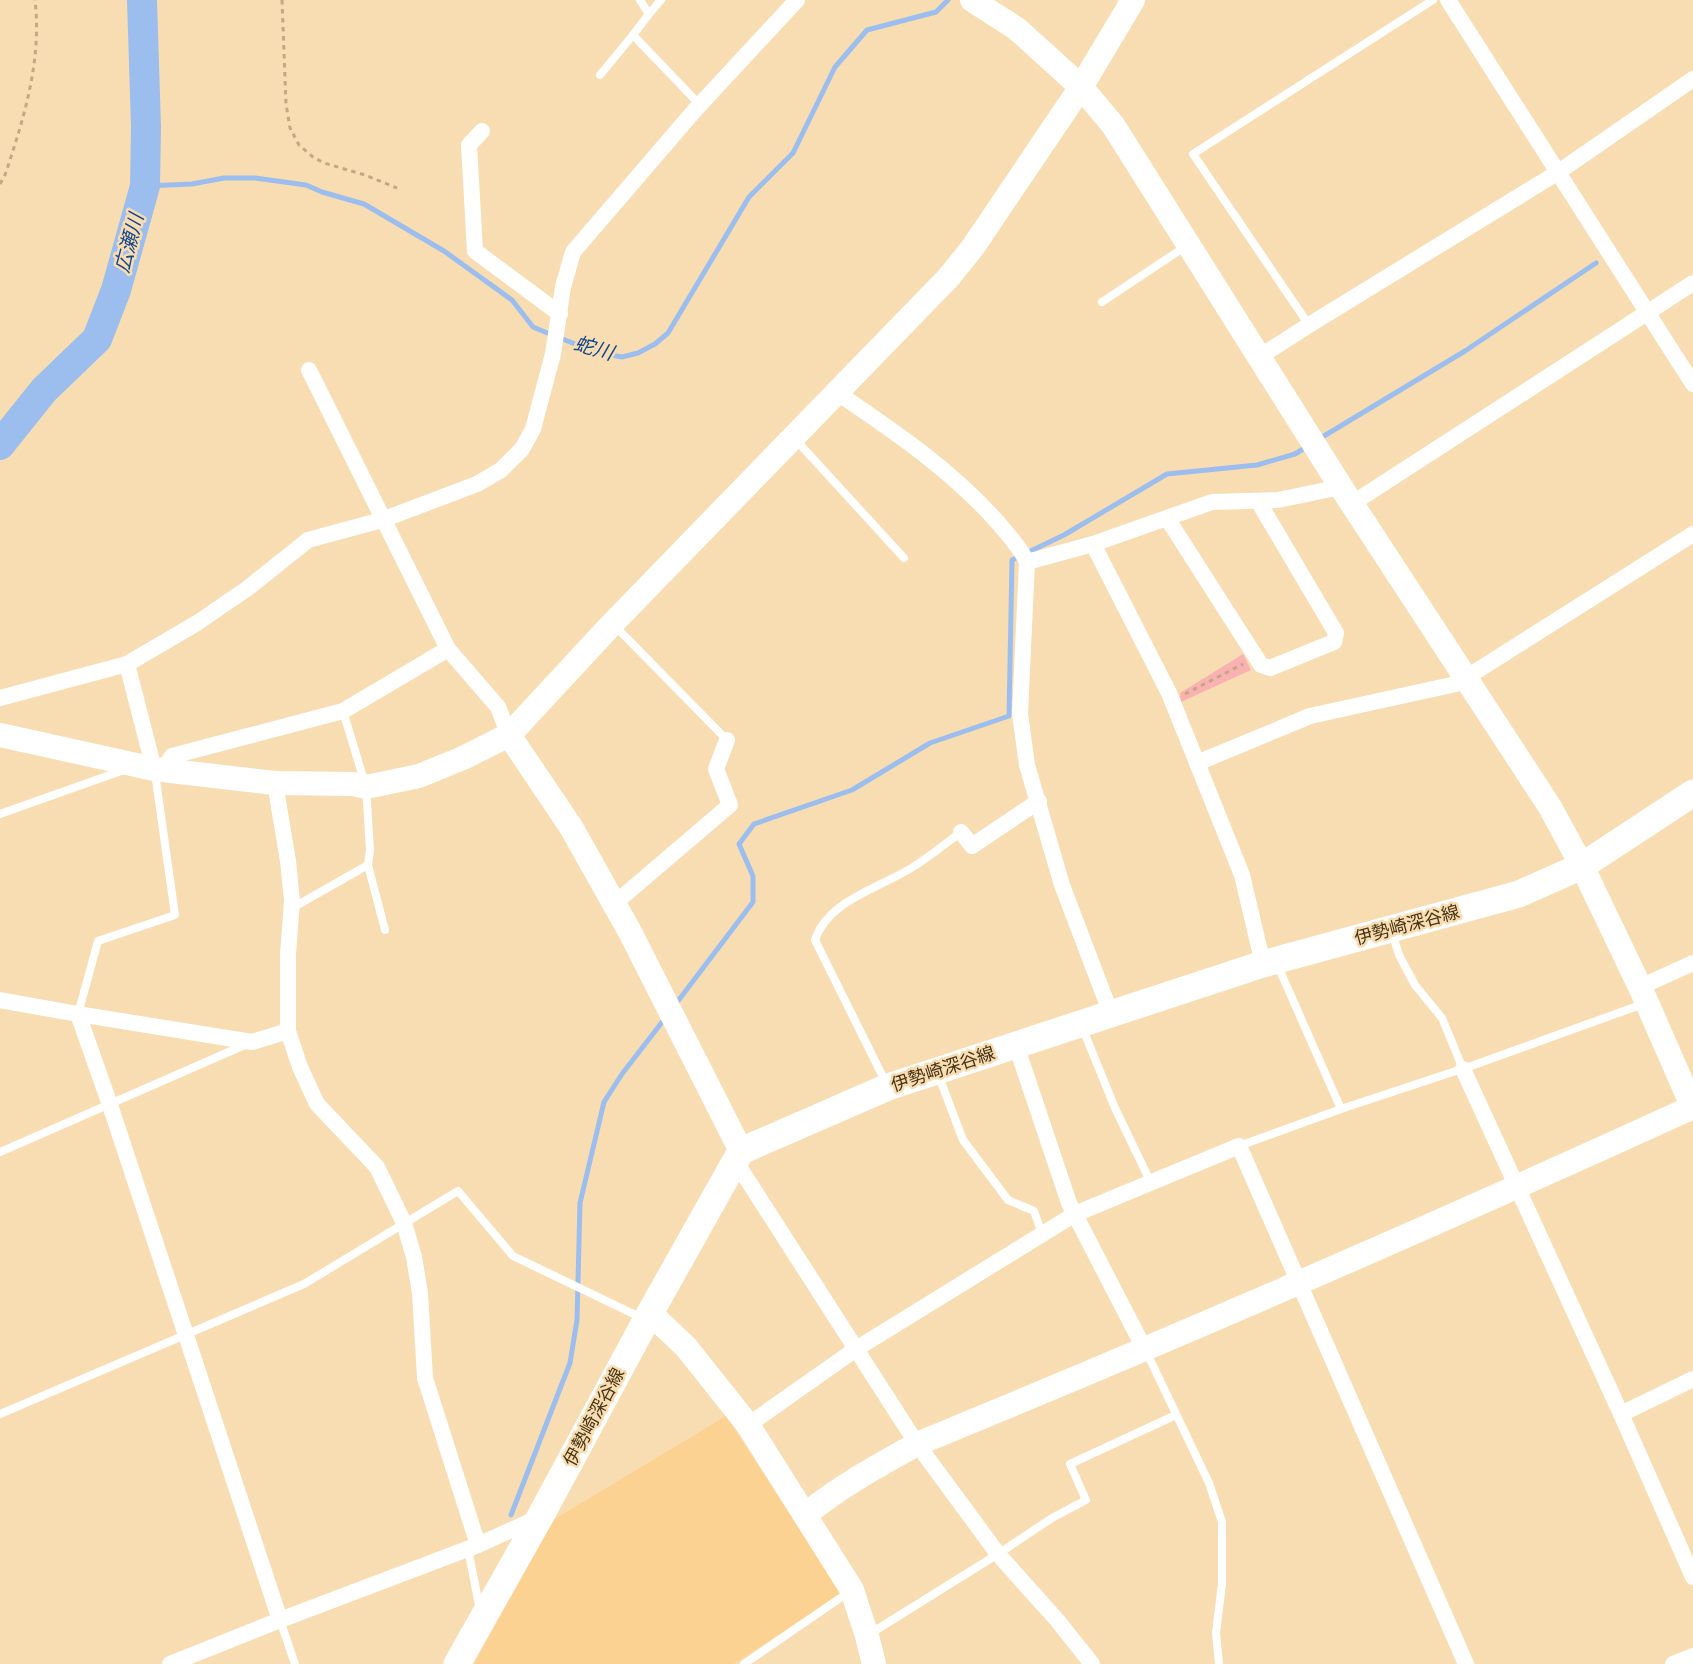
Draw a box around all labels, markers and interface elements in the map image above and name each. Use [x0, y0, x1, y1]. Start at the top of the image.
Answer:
water label: 広瀬川 [108, 208, 150, 275]
water label: 蛇川 [571, 329, 619, 367]
street label: 伊勢崎深谷線 [1352, 899, 1462, 950]
street label: 伊勢崎深谷線 [888, 1041, 998, 1096]
street label: 伊勢崎深谷線 [558, 1364, 629, 1470]

